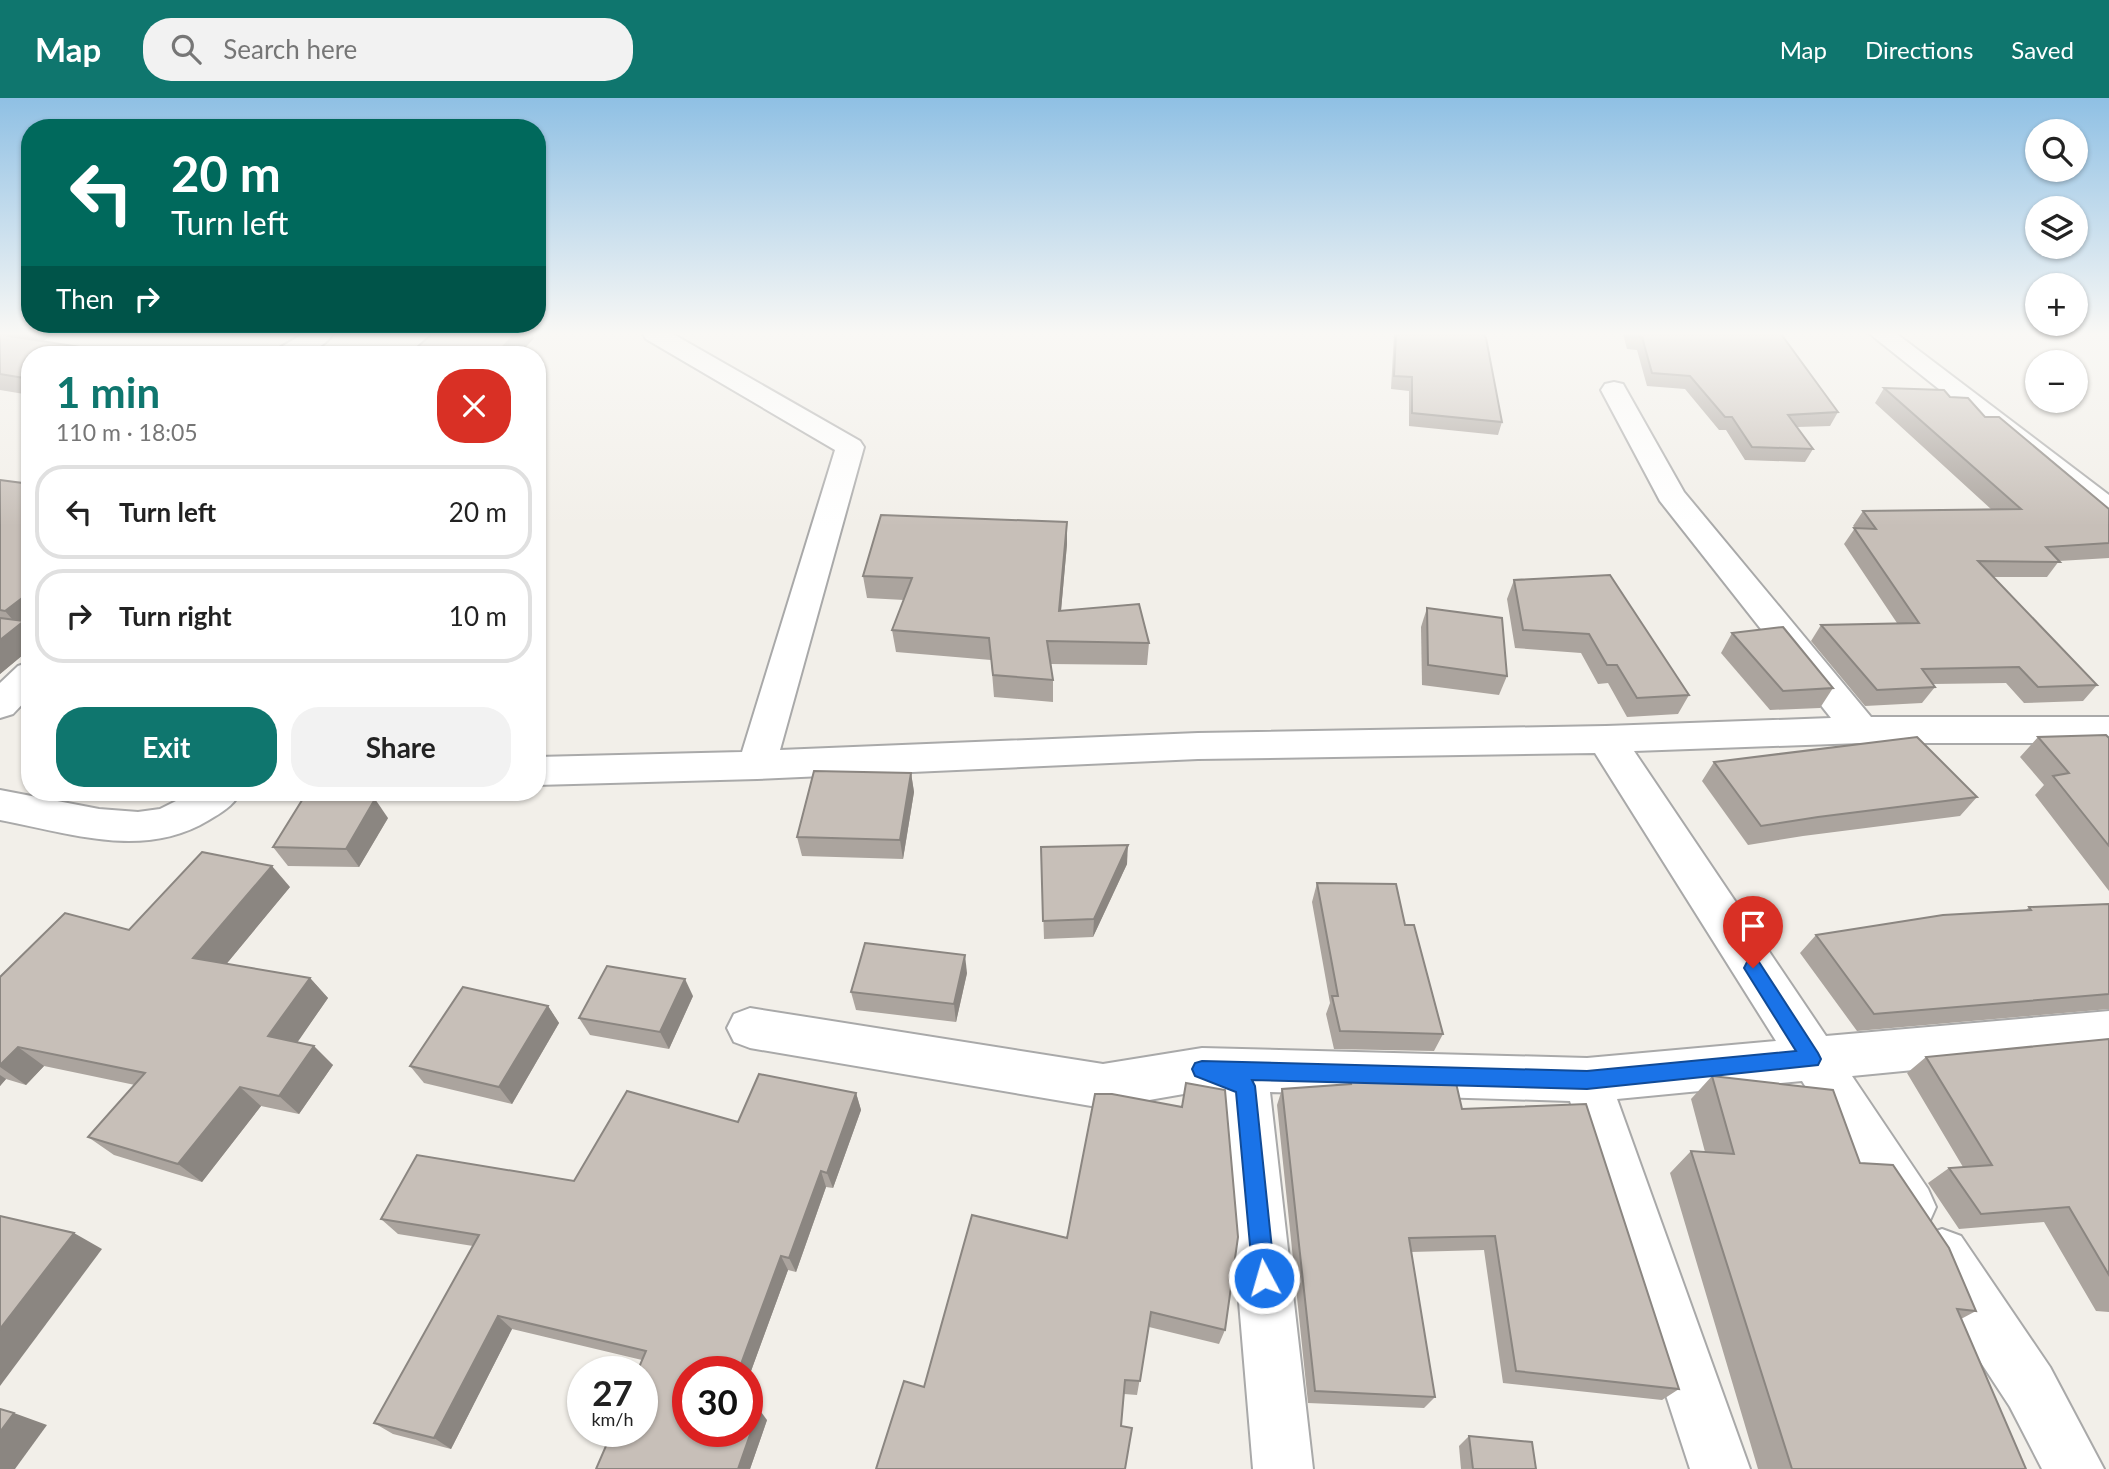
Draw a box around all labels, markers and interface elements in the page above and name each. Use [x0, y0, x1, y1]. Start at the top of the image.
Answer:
search box [143, 18, 633, 81]
text: Map [35, 29, 101, 69]
icon: search [167, 30, 205, 68]
text: Search here [223, 33, 357, 65]
text: Map [1780, 35, 1827, 64]
text: Directions [1865, 35, 1973, 64]
text: Saved [2011, 35, 2074, 64]
map controls [2025, 119, 2088, 413]
button: search [2025, 119, 2088, 182]
text: 20 m [171, 144, 281, 202]
icon: left [56, 147, 147, 238]
button: layers [2025, 196, 2088, 259]
text: Turn left [171, 203, 288, 242]
button: + [2025, 273, 2088, 336]
icon: right [128, 280, 166, 318]
text: Then [56, 283, 114, 315]
button: − [2025, 350, 2088, 413]
text: 1 min [56, 367, 160, 417]
button: close [437, 369, 511, 443]
text: 110 m · 18:05 [56, 418, 198, 446]
icon: left [60, 493, 98, 531]
text: Turn left [119, 496, 216, 528]
text: 20 m [449, 496, 507, 528]
icon: right [60, 597, 98, 635]
text: Turn right [119, 600, 232, 632]
text: 10 m [449, 600, 507, 632]
button: Exit [56, 707, 277, 787]
button: Share [291, 707, 511, 787]
pin [1723, 896, 1783, 968]
icon: arrive [1734, 907, 1772, 945]
position arrow [1227, 1241, 1301, 1315]
speed limit sign: 30 [672, 1356, 763, 1447]
text: 27 [592, 1371, 633, 1413]
text: km/h [591, 1408, 634, 1430]

